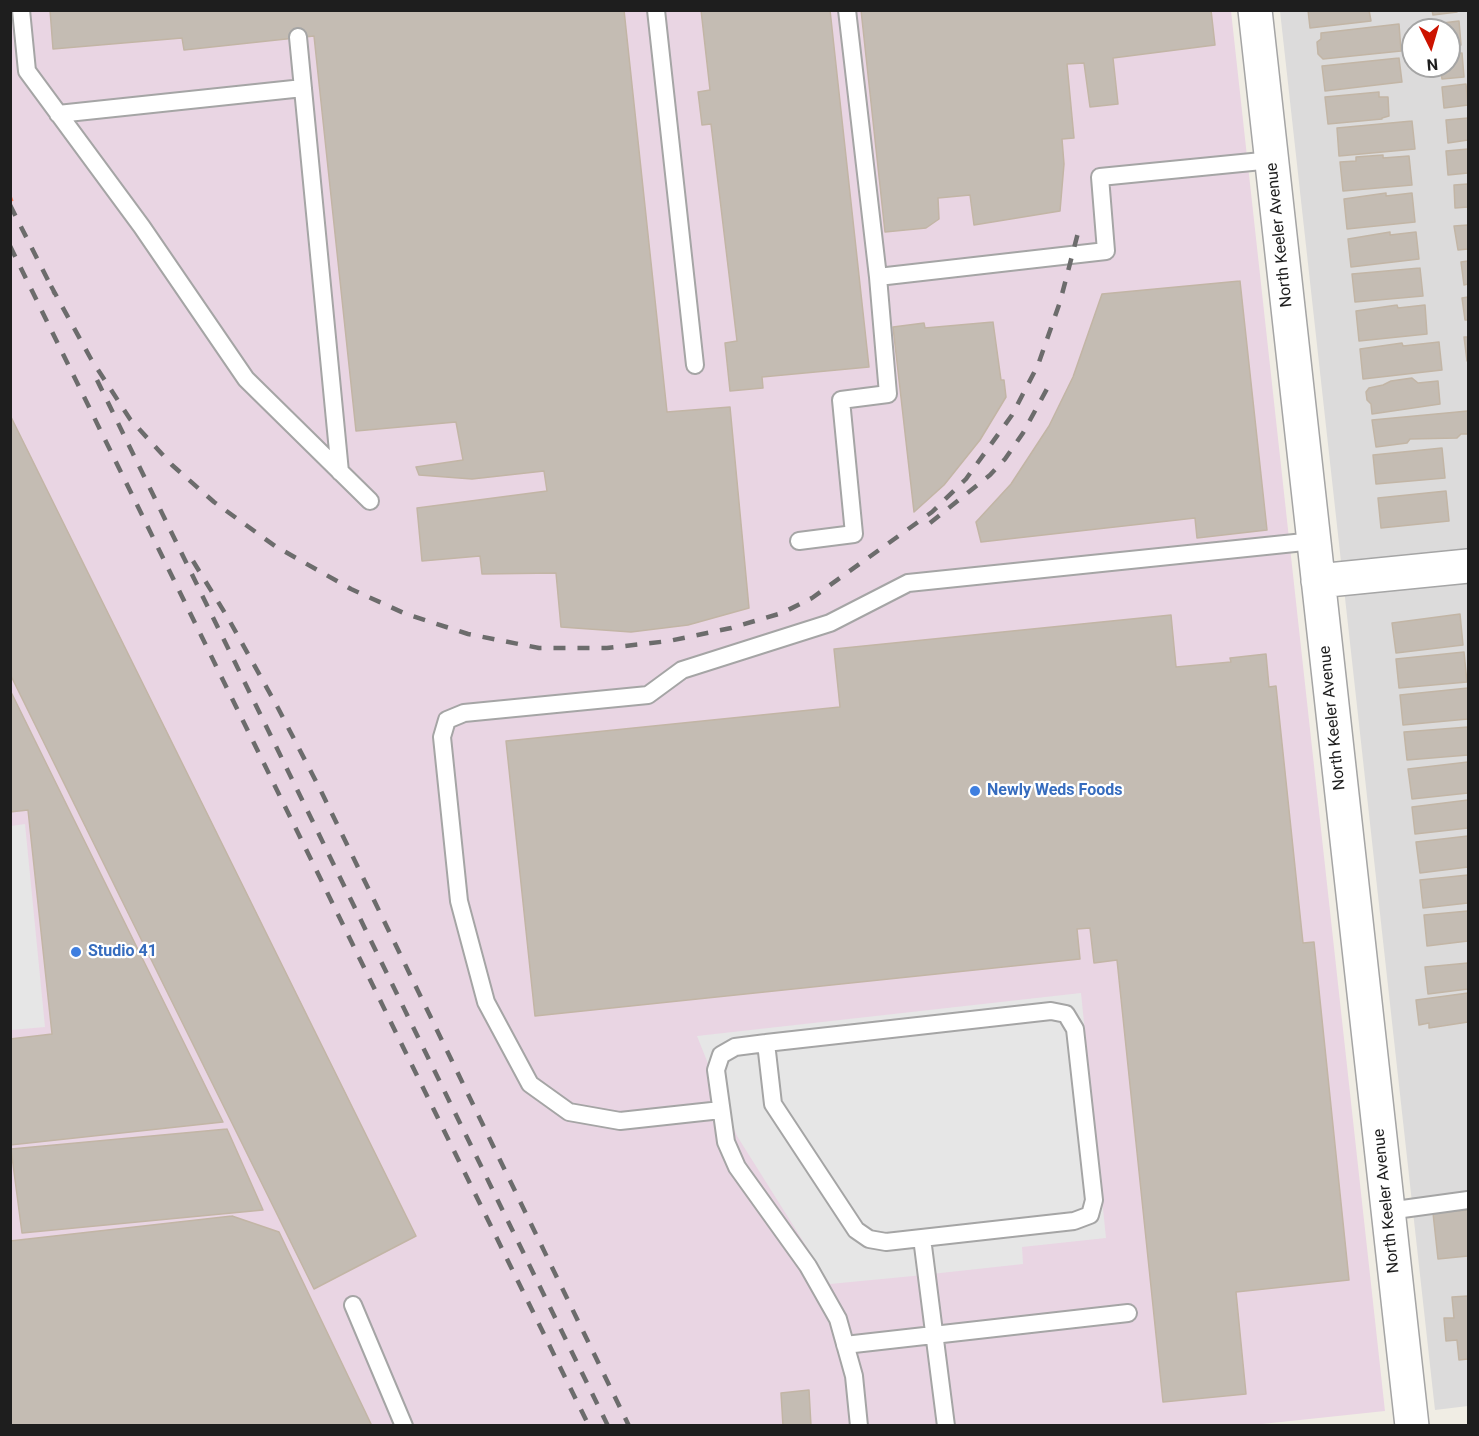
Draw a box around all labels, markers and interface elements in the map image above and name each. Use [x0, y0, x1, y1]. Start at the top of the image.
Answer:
north arrow [1401, 18, 1461, 78]
text: N [1426, 54, 1439, 74]
street label: North Keeler Avenue [1263, 162, 1297, 308]
street label: North Keeler Avenue [1316, 645, 1350, 791]
place label: Newly Weds Foods [987, 781, 1122, 801]
marker: Newly Weds Foods [968, 784, 982, 798]
place label: Studio 41 [88, 942, 157, 962]
marker: Studio 41 [69, 945, 83, 959]
street label: North Keeler Avenue [1370, 1128, 1404, 1274]

